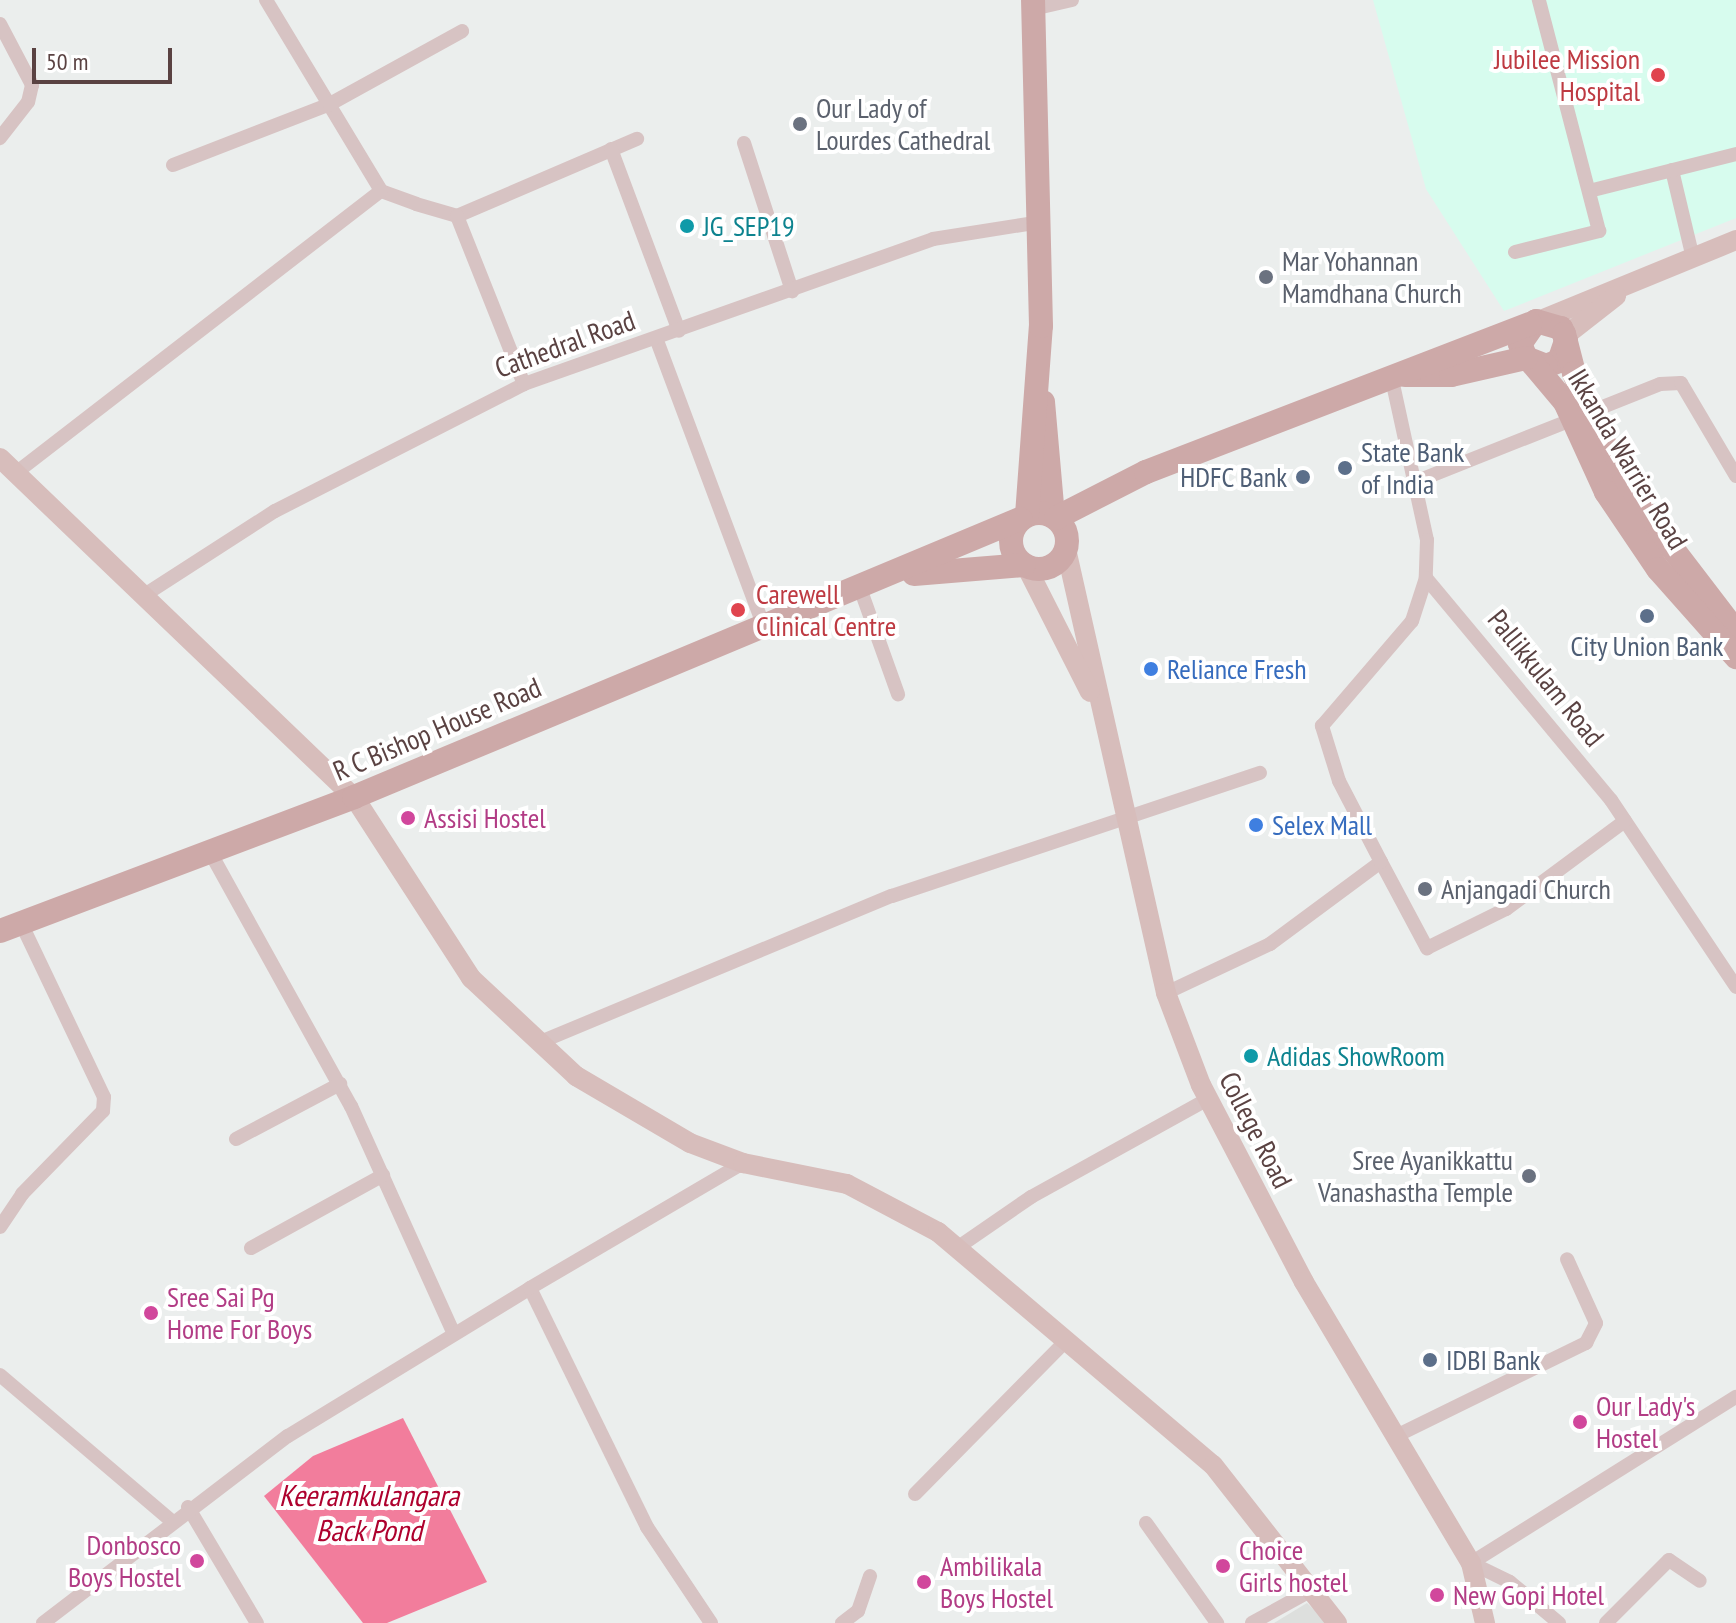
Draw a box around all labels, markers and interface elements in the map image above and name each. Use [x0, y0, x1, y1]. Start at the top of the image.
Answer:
scale bar [36, 32, 176, 82]
place label: Jubilee Mission Hospital [1494, 42, 1640, 108]
text: 50 m [46, 46, 88, 77]
marker: Jubilee Mission Hospital [1647, 64, 1669, 86]
place label: Our Lady of Lourdes Cathedral [816, 91, 990, 157]
marker: Our Lady of Lourdes Cathedral [791, 115, 809, 133]
place label: JG_SEP19 [703, 209, 795, 243]
marker: JG_SEP19 [678, 217, 696, 235]
place label: Mar Yohannan Mamdhana Church [1282, 244, 1462, 310]
marker: Mar Yohannan Mamdhana Church [1257, 268, 1275, 286]
street label: Cathedral Road [490, 303, 640, 385]
street label: Ikkanda Warrier Road [1561, 363, 1695, 555]
place label: State Bank of India [1361, 435, 1464, 501]
marker: State Bank of India [1336, 459, 1354, 477]
place label: HDFC Bank [1179, 460, 1287, 494]
marker: HDFC Bank [1294, 468, 1312, 486]
place label: Carewell Clinical Centre [756, 577, 896, 643]
marker: Carewell Clinical Centre [727, 599, 749, 621]
street label: Pallikkulam Road [1481, 603, 1611, 753]
marker: City Union Bank [1638, 607, 1656, 625]
place label: City Union Bank [1570, 629, 1724, 663]
place label: Reliance Fresh [1167, 652, 1307, 686]
marker: Reliance Fresh [1142, 660, 1160, 678]
street label: R C Bishop House Road [328, 670, 546, 788]
place label: Assisi Hostel [424, 801, 546, 835]
place label: Selex Mall [1272, 808, 1373, 842]
marker: Assisi Hostel [399, 809, 417, 827]
marker: Selex Mall [1247, 816, 1265, 834]
place label: Anjangadi Church [1441, 872, 1611, 906]
marker: Anjangadi Church [1416, 880, 1434, 898]
place label: Adidas ShowRoom [1267, 1039, 1445, 1073]
marker: Adidas ShowRoom [1242, 1047, 1260, 1065]
street label: College Road [1212, 1066, 1300, 1194]
place label: Sree Ayanikkattu Vanashastha Temple [1317, 1143, 1513, 1209]
marker: Sree Ayanikkattu Vanashastha Temple [1520, 1167, 1538, 1185]
place label: Sree Sai Pg Home For Boys [167, 1280, 312, 1346]
marker: Sree Sai Pg Home For Boys [142, 1304, 160, 1322]
place label: IDBI Bank [1446, 1343, 1540, 1377]
marker: IDBI Bank [1421, 1351, 1439, 1369]
place label: Our Lady's Hostel [1596, 1389, 1695, 1455]
marker: Our Lady's Hostel [1571, 1413, 1589, 1431]
water label: Keeramkulangara Back Pond [279, 1477, 459, 1548]
place label: Donbosco Boys Hostel [68, 1528, 181, 1594]
place label: Choice Girls hostel [1239, 1533, 1348, 1599]
place label: Ambilikala Boys Hostel [940, 1549, 1053, 1615]
marker: Donbosco Boys Hostel [188, 1552, 206, 1570]
marker: Choice Girls hostel [1214, 1557, 1232, 1575]
marker: Ambilikala Boys Hostel [915, 1573, 933, 1591]
place label: New Gopi Hotel [1453, 1578, 1605, 1612]
marker: New Gopi Hotel [1428, 1586, 1446, 1604]

